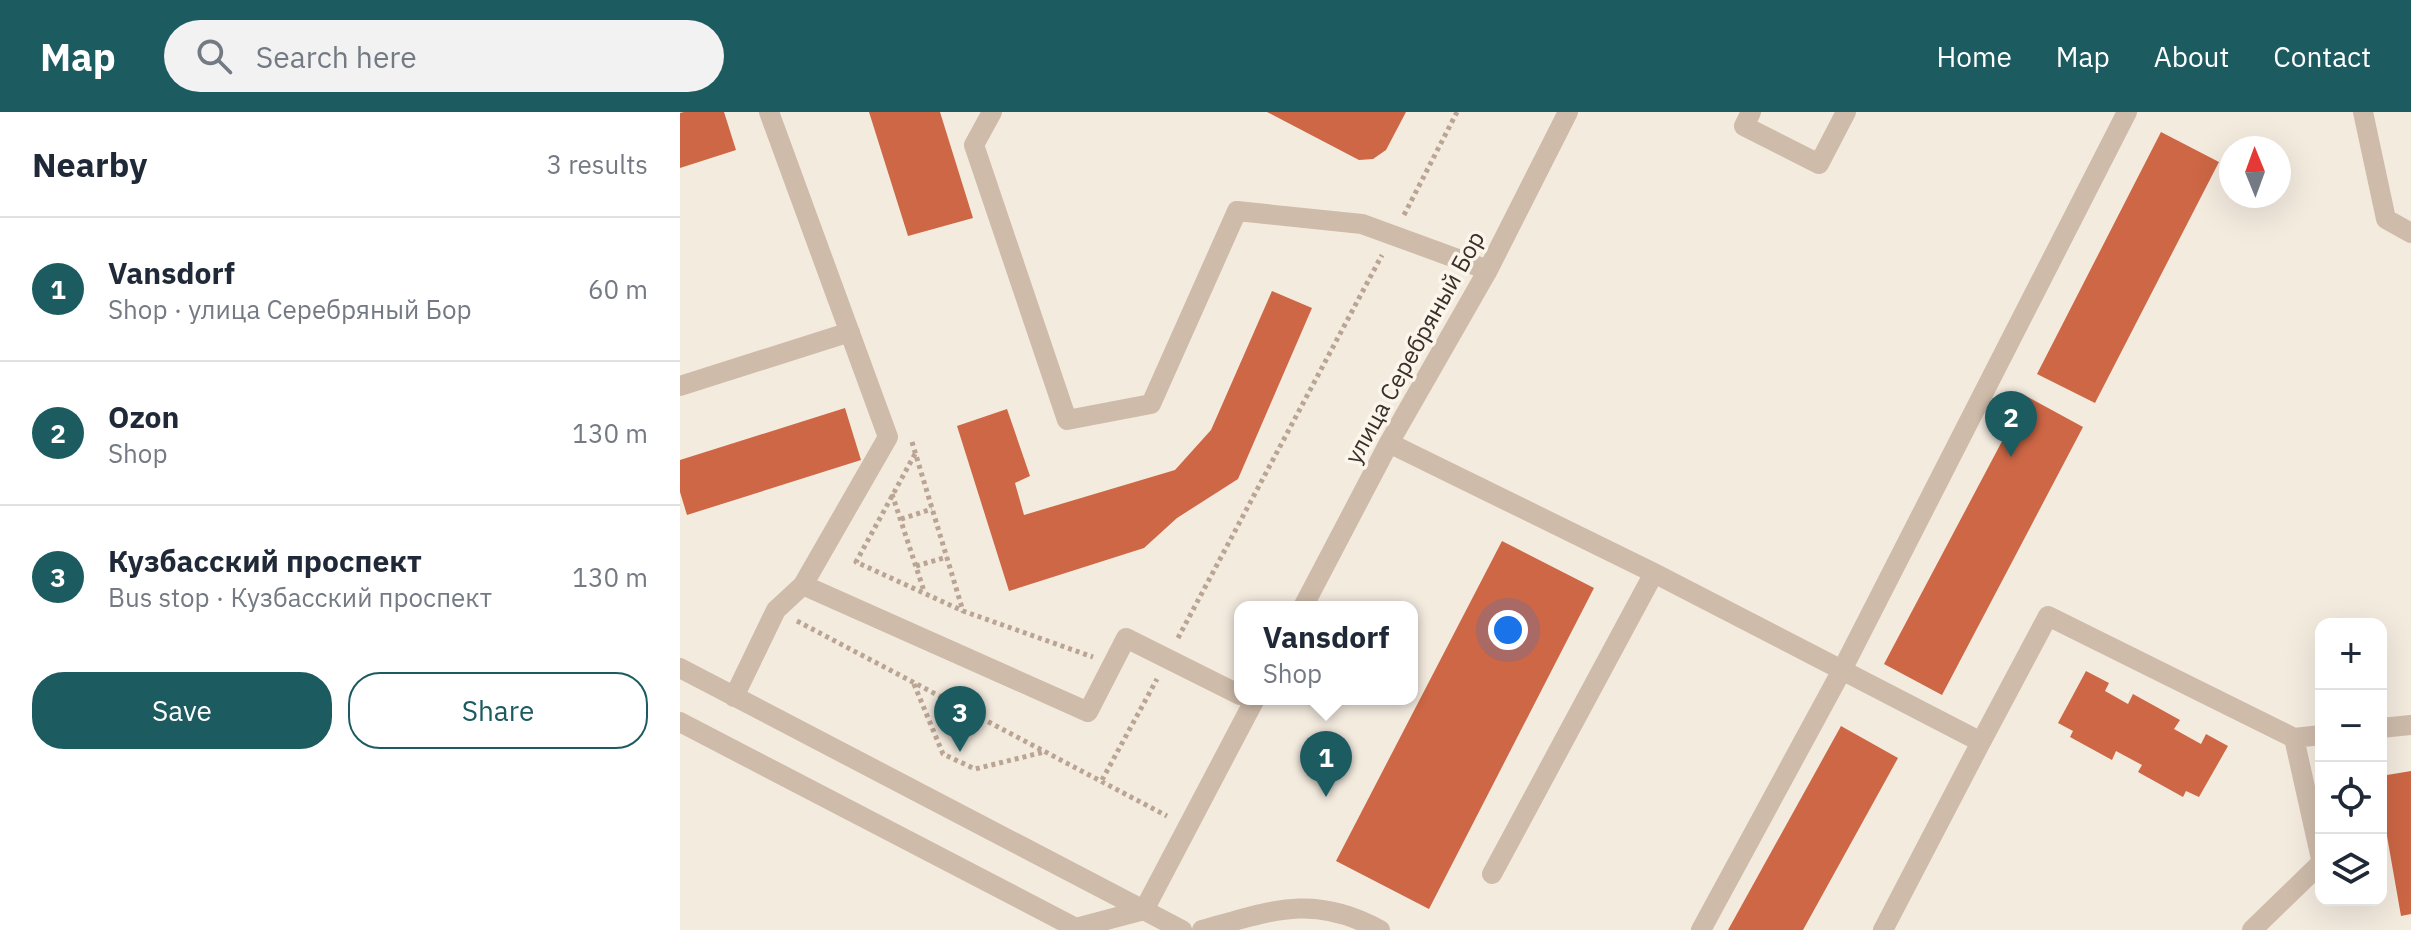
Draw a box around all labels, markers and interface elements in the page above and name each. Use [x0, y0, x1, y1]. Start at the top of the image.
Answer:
search box [164, 20, 724, 92]
text: Map [40, 32, 116, 81]
icon: search [192, 34, 236, 78]
text: Search here [256, 37, 417, 76]
text: Home [1936, 38, 2012, 75]
text: Map [2056, 38, 2110, 75]
text: About [2154, 38, 2229, 75]
text: Contact [2273, 38, 2371, 75]
north arrow [2219, 136, 2291, 208]
text: Nearby [32, 142, 147, 186]
text: 3 results [546, 147, 648, 181]
street label: улица Серебряный Бор [1337, 225, 1491, 469]
text: Vansdorf [108, 253, 235, 292]
text: 1 [50, 272, 66, 306]
text: 60 m [588, 272, 648, 306]
text: Shop · улица Серебряный Бор [108, 292, 472, 326]
pin: 2 [1985, 391, 2037, 457]
text: Ozon [108, 397, 179, 436]
text: 2 [50, 416, 66, 450]
text: 130 m [572, 416, 648, 450]
text: Shop [108, 436, 168, 470]
text: Кузбасский проспект [108, 541, 422, 580]
text: 3 [50, 560, 66, 594]
text: 130 m [572, 560, 648, 594]
text: Bus stop · Кузбасский проспект [108, 580, 492, 614]
popup [1234, 601, 1418, 705]
your location [1488, 610, 1528, 650]
text: Vansdorf [1263, 617, 1389, 656]
map controls [2315, 618, 2387, 906]
button: + [2315, 618, 2387, 690]
text: Shop [1263, 656, 1322, 690]
button: Save [32, 672, 332, 749]
button: Share [348, 672, 648, 749]
pin: 3 [934, 686, 986, 752]
button: − [2315, 690, 2387, 762]
pin: 1 [1300, 731, 1352, 797]
button: locate [2315, 762, 2387, 834]
button: layers [2315, 834, 2387, 906]

